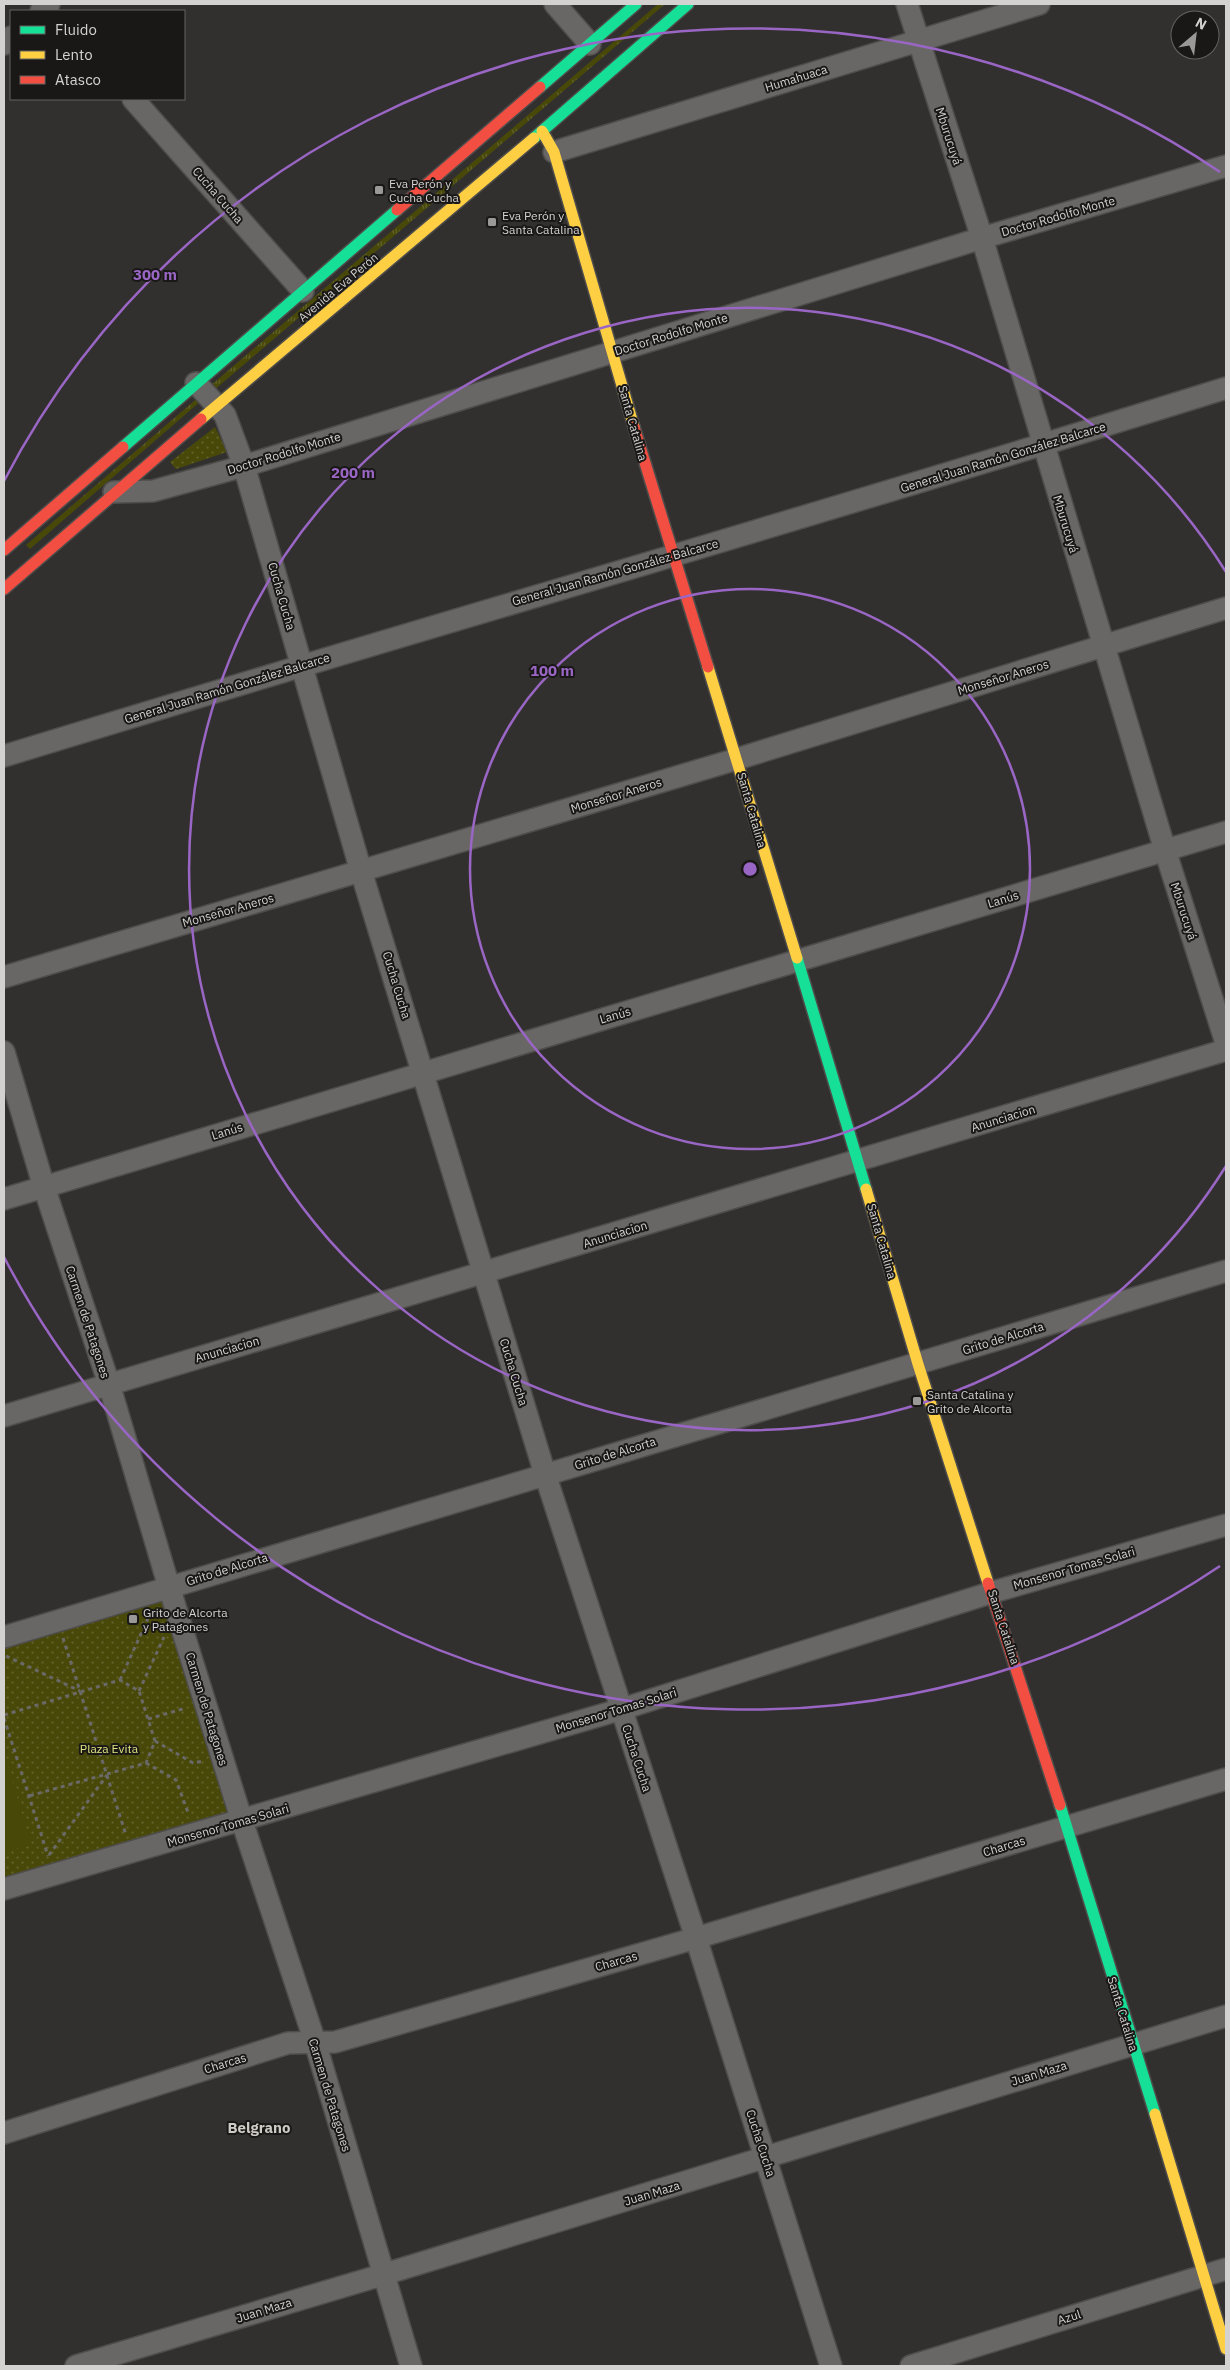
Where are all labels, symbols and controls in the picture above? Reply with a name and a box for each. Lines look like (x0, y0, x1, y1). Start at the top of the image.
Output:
legend (10, 10, 185, 100)
north arrow (1170, 10, 1220, 60)
text: N (1192, 13, 1210, 34)
text: Fluido (55, 20, 97, 39)
text: Lento (55, 45, 93, 64)
street label: Humahuaca (763, 61, 830, 95)
text: Atasco (55, 70, 101, 89)
street label: Mburucuyá (933, 105, 966, 167)
street label: Cucha Cucha (189, 164, 247, 227)
place label: Eva Perón y Cucha Cucha (389, 176, 459, 205)
marker: Eva Perón y Cucha Cucha (373, 184, 385, 196)
street label: Doctor Rodolfo Monte (999, 192, 1117, 239)
place label: Eva Perón y Santa Catalina (502, 208, 580, 237)
marker: Eva Perón y Santa Catalina (486, 216, 498, 228)
street label: Avenida Eva Perón (295, 249, 381, 325)
text: 300 m (133, 265, 177, 284)
street label: Doctor Rodolfo Monte (613, 310, 730, 358)
street label: Santa Catalina (615, 384, 651, 463)
street label: General Juan Ramón González Balcarce (899, 418, 1108, 495)
street label: Doctor Rodolfo Monte (226, 429, 343, 477)
text: 200 m (331, 463, 375, 482)
street label: Mburucuyá (1050, 493, 1082, 555)
street label: General Juan Ramón González Balcarce (510, 535, 720, 609)
street label: Cucha Cucha (265, 560, 299, 632)
street label: General Juan Ramón González Balcarce (123, 649, 332, 726)
street label: Monseñor Aneros (956, 656, 1051, 698)
text: 100 m (530, 661, 574, 680)
street label: Santa Catalina (734, 771, 770, 850)
street label: Monseñor Aneros (569, 774, 664, 816)
centre of rings (741, 860, 759, 878)
street label: Mburucuyá (1168, 880, 1201, 942)
street label: Lanús (986, 887, 1021, 911)
street label: Monseñor Aneros (181, 890, 276, 930)
street label: Cucha Cucha (380, 949, 415, 1021)
street label: Lanús (598, 1003, 633, 1027)
street label: Anunciacion (969, 1101, 1037, 1135)
street label: Lanús (210, 1119, 245, 1143)
street label: Santa Catalina (864, 1202, 900, 1281)
street label: Anunciacion (581, 1217, 649, 1251)
street label: Carmen de Patagones (63, 1264, 113, 1380)
street label: Grito de Alcorta (960, 1318, 1046, 1358)
street label: Anunciacion (193, 1333, 261, 1365)
street label: Cucha Cucha (497, 1336, 532, 1408)
place label: Santa Catalina y Grito de Alcorta (927, 1387, 1013, 1416)
marker: Santa Catalina y Grito de Alcorta (911, 1395, 923, 1407)
street label: Grito de Alcorta (572, 1433, 658, 1473)
street label: Monsenor Tomas Solari (1012, 1543, 1136, 1593)
street label: Grito de Alcorta (184, 1549, 270, 1589)
street label: Santa Catalina (985, 1588, 1023, 1667)
place label: Grito de Alcorta y Patagones (143, 1605, 228, 1634)
marker: Grito de Alcorta y Patagones (127, 1613, 139, 1625)
street label: Carmen de Patagones (183, 1650, 231, 1768)
street label: Monsenor Tomas Solari (554, 1684, 678, 1736)
street label: Cucha Cucha (619, 1722, 655, 1794)
park label: Plaza Evita (80, 1741, 139, 1756)
street label: Monsenor Tomas Solari (166, 1800, 290, 1850)
street label: Charcas (981, 1832, 1027, 1860)
street label: Charcas (593, 1948, 639, 1974)
street label: Santa Catalina (1104, 1975, 1142, 2054)
street label: Carmen de Patagones (306, 2036, 354, 2154)
street label: Charcas (202, 2049, 248, 2077)
street label: Juan Maza (1009, 2057, 1069, 2089)
street label: Cucha Cucha (743, 2107, 779, 2179)
district label: Belgrano (227, 2118, 291, 2137)
street label: Juan Maza (622, 2177, 682, 2209)
street label: Juan Maza (234, 2294, 294, 2326)
street label: Azul (1056, 2306, 1082, 2328)

